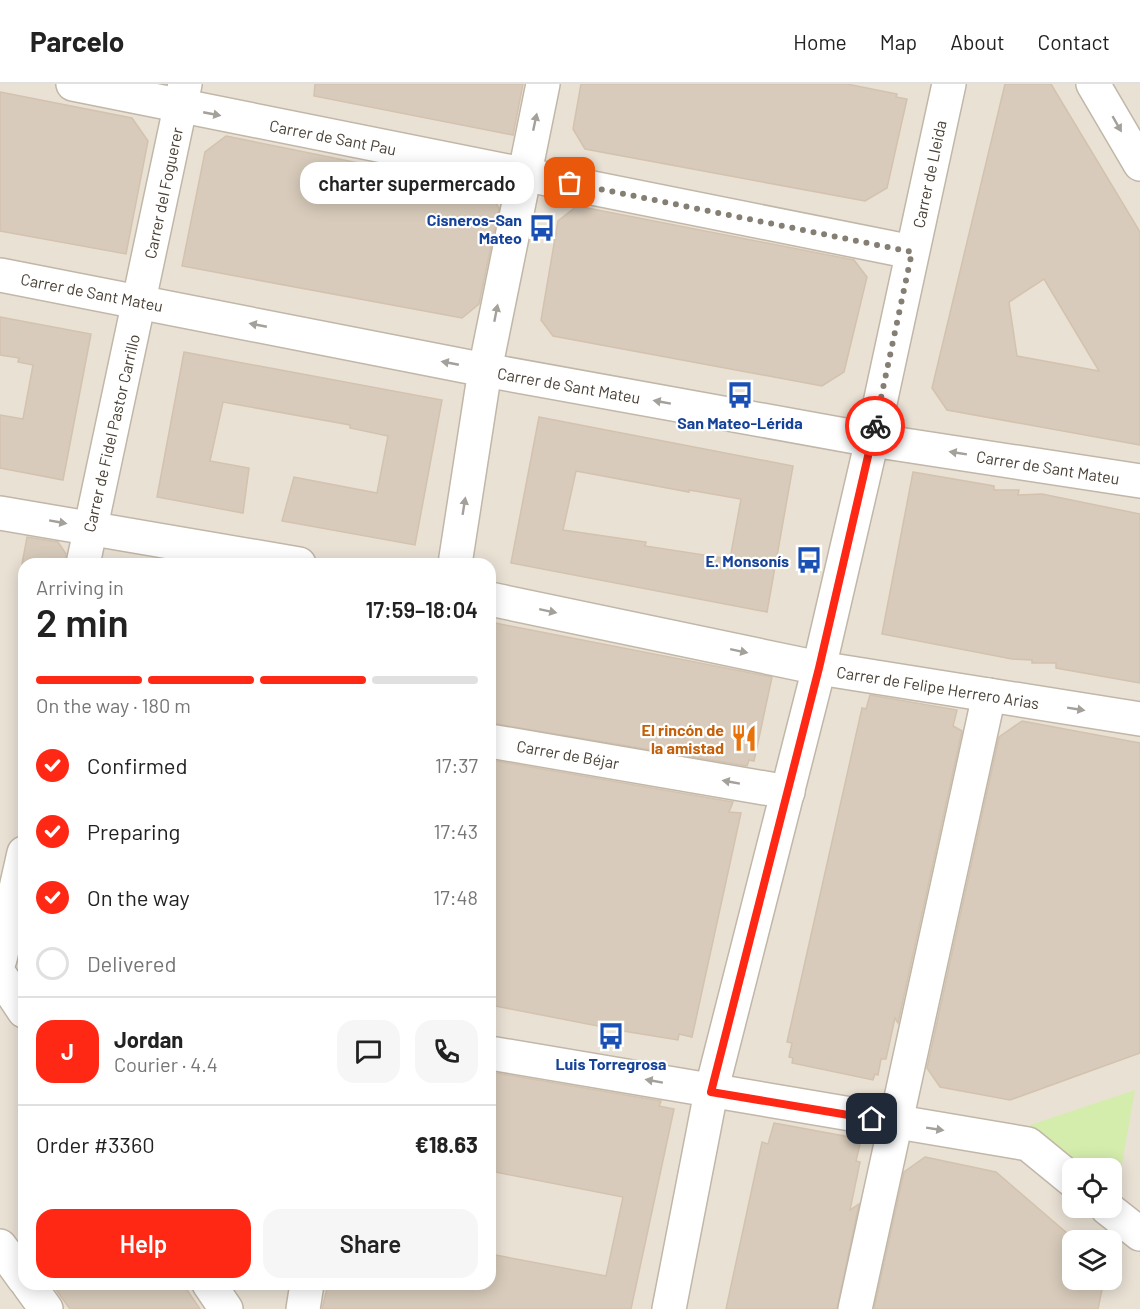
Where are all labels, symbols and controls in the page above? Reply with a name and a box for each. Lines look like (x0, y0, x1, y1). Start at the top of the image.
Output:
text: Parcelo (30, 24, 124, 58)
text: Home (793, 29, 847, 54)
text: Map (880, 29, 917, 54)
text: About (950, 29, 1005, 54)
text: Contact (1038, 29, 1110, 54)
one-way arrow (203, 110, 222, 119)
one-way arrow (531, 112, 540, 131)
street label: Carrer de Sant Pau (268, 115, 398, 159)
one-way arrow (1111, 116, 1122, 132)
street label: Carrer de Lleida (908, 118, 950, 230)
street label: Carrer del Foguerer (140, 125, 186, 260)
pin (544, 157, 595, 208)
callout: charter supermercado (300, 162, 534, 204)
icon: bag (553, 166, 586, 199)
text: charter supermercado (318, 171, 516, 195)
place label: Cisneros-San Mateo (427, 210, 522, 247)
bus stop icon: Cisneros-San Mateo (527, 213, 557, 243)
street label: Carrer de Sant Mateu (19, 269, 165, 315)
one-way arrow (492, 303, 501, 322)
one-way arrow (249, 320, 268, 329)
street label: Carrer de Fidel Pastor Carrillo (79, 332, 143, 534)
one-way arrow (440, 358, 459, 367)
street label: Carrer de Sant Mateu (496, 363, 642, 407)
bus stop icon: San Mateo-Lérida (725, 380, 755, 410)
courier (845, 396, 905, 456)
one-way arrow (652, 397, 671, 406)
icon: bike (859, 410, 892, 443)
place label: San Mateo-Lérida (677, 413, 803, 432)
street label: Carrer de Sant Mateu (975, 446, 1121, 488)
one-way arrow (948, 448, 967, 457)
one-way arrow (459, 497, 468, 516)
one-way arrow (48, 518, 67, 527)
bus stop icon: E. Monsonís (794, 545, 824, 575)
place label: E. Monsonís (706, 551, 789, 570)
text: Arriving in (36, 575, 124, 599)
text: 17:59–18:04 (365, 596, 478, 622)
text: 2 min (36, 598, 129, 645)
one-way arrow (538, 607, 557, 616)
one-way arrow (729, 647, 748, 656)
street label: Carrer de Felipe Herrero Arias (835, 662, 1041, 712)
text: On the way · 180 m (36, 693, 191, 717)
one-way arrow (1066, 704, 1085, 713)
place label: El rincón de la amistad (642, 720, 724, 757)
restaurant icon: El rincón de la amistad (729, 723, 759, 753)
street label: Carrer de Béjar (515, 736, 621, 772)
icon: check (36, 749, 69, 782)
text: Confirmed (87, 752, 187, 778)
text: 17:37 (435, 753, 478, 777)
one-way arrow (721, 777, 740, 786)
icon: check (36, 815, 69, 848)
text: Preparing (87, 818, 180, 844)
text: 17:43 (433, 819, 478, 843)
icon: check (36, 881, 69, 914)
text: On the way (87, 884, 190, 910)
text: 17:48 (433, 885, 478, 909)
text: Delivered (87, 950, 176, 976)
button: chat (337, 1020, 400, 1083)
button: phone (415, 1020, 478, 1083)
bus stop icon: Luis Torregrosa (596, 1021, 626, 1051)
text: Jordan (114, 1026, 183, 1052)
text: J (61, 1038, 74, 1064)
text: Courier · 4.4 (114, 1052, 218, 1076)
place label: Luis Torregrosa (555, 1054, 667, 1073)
one-way arrow (644, 1077, 663, 1086)
pin (846, 1093, 897, 1144)
icon: home (855, 1102, 888, 1135)
one-way arrow (925, 1125, 944, 1134)
text: Order #3360 (36, 1131, 155, 1157)
text: €18.63 (415, 1131, 478, 1157)
map controls (1062, 1158, 1122, 1290)
button: locate (1062, 1158, 1122, 1218)
button: Help (36, 1209, 251, 1278)
button: Share (263, 1209, 478, 1278)
button: layers (1062, 1230, 1122, 1290)

